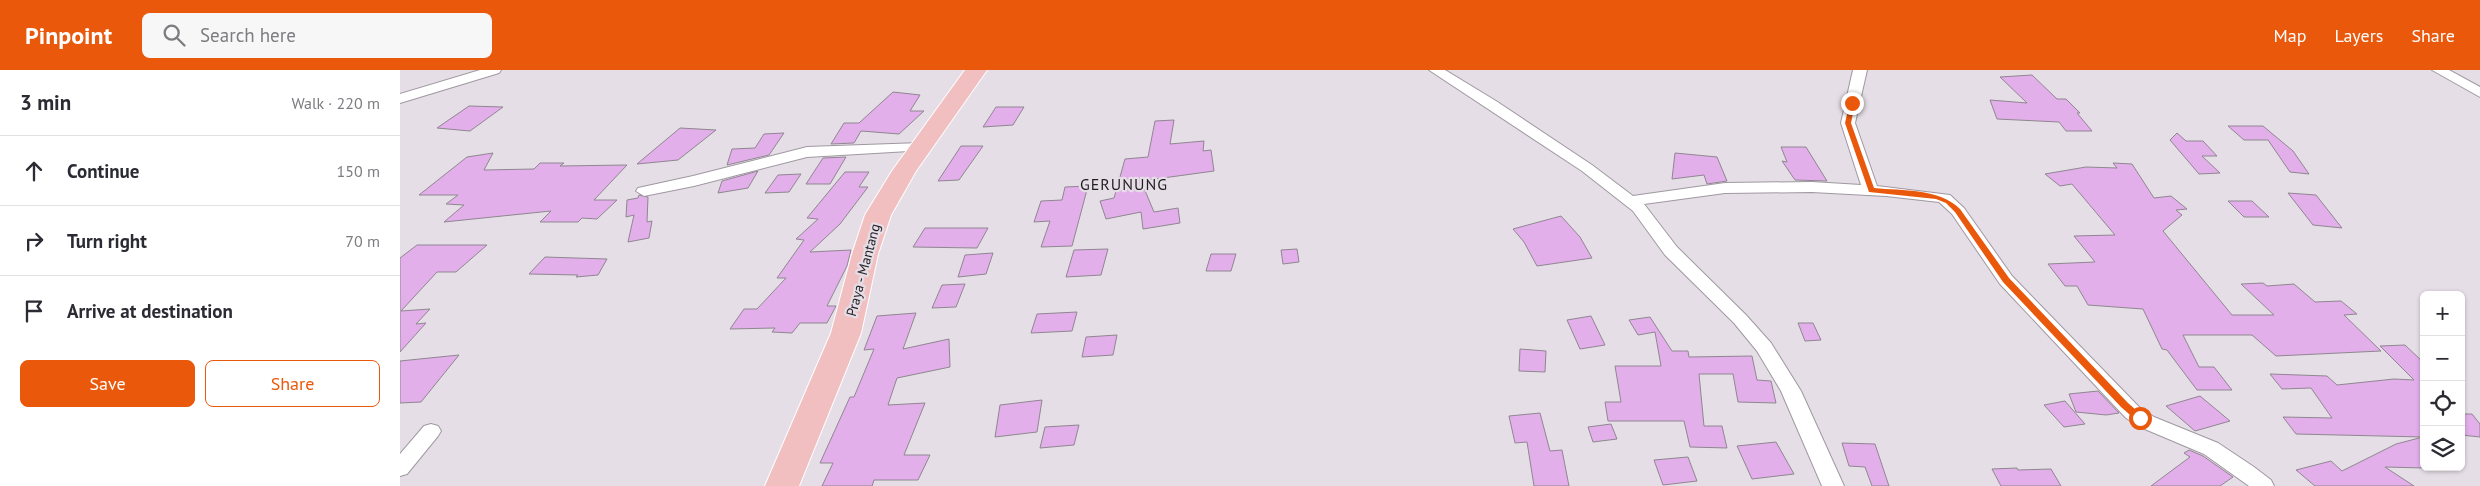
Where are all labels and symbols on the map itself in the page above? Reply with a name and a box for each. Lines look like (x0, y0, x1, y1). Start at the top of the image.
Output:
route end (1841, 92, 1864, 115)
district label: GERUNUNG (1080, 174, 1168, 194)
street label: Praya - Mantang (842, 222, 884, 318)
route start (2129, 407, 2152, 430)

